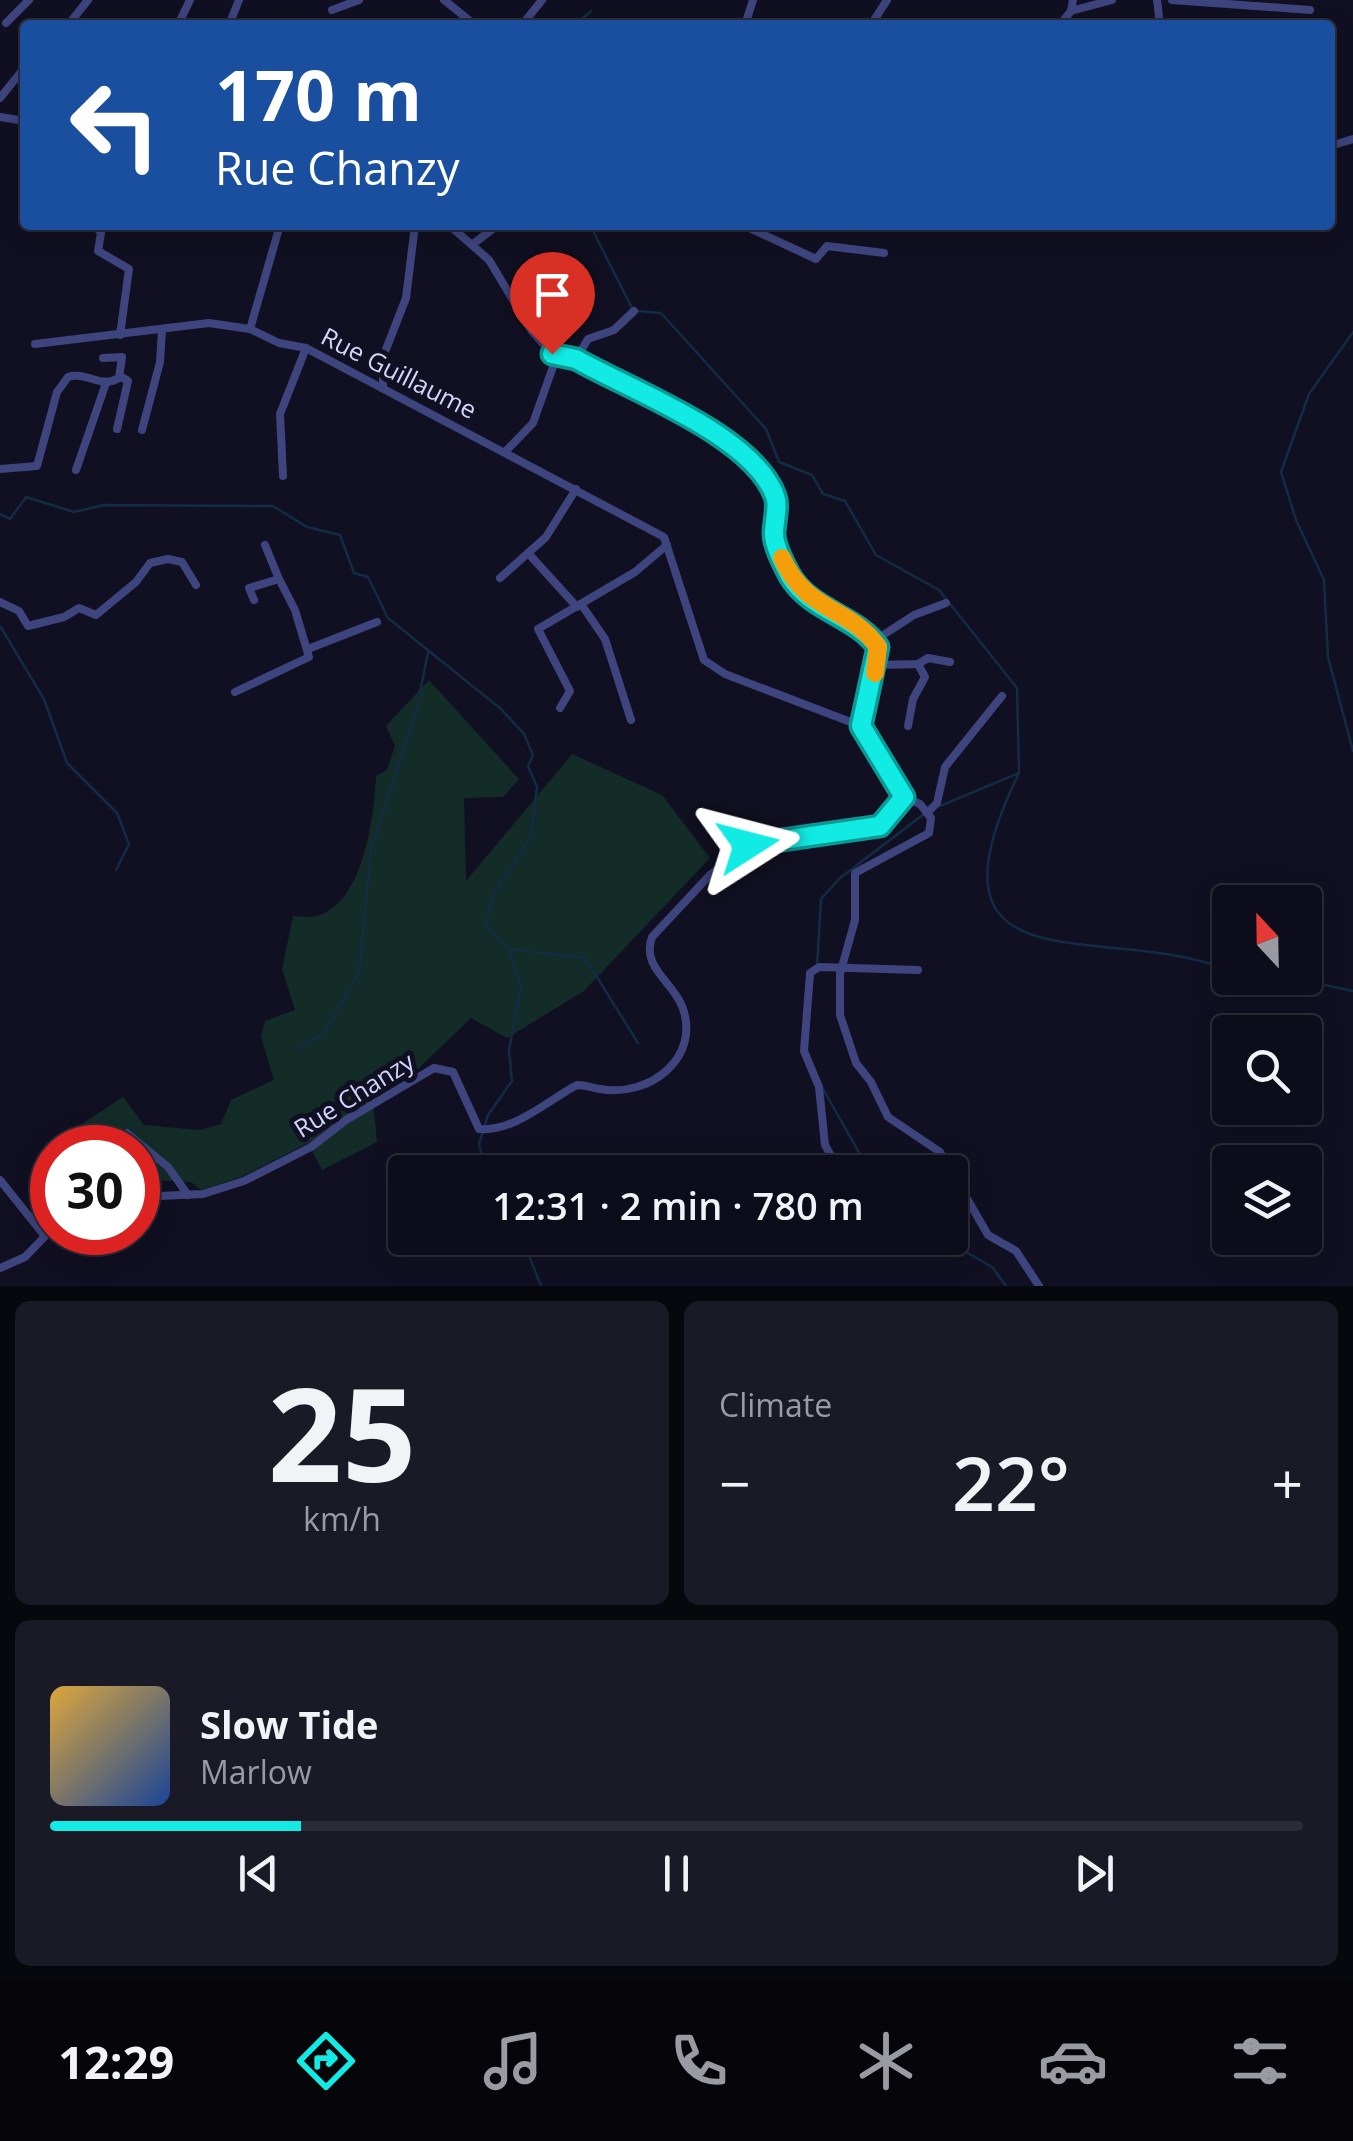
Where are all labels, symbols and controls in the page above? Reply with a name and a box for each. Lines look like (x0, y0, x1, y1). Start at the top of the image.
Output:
text: 170 m (215, 46, 422, 142)
icon: left (50, 60, 180, 190)
text: Rue Chanzy (215, 137, 460, 198)
pin (510, 252, 595, 355)
icon: arrive (525, 267, 580, 322)
street label: Rue Guillaume (316, 318, 483, 426)
position arrow (696, 793, 800, 897)
north arrow (1212, 885, 1322, 995)
map controls (1212, 885, 1322, 1255)
button: search (1212, 1015, 1322, 1125)
street label: Rue Chanzy (287, 1043, 420, 1145)
speed limit sign: 30 (30, 1125, 160, 1255)
button: layers (1212, 1145, 1322, 1255)
text: 12:31 · 2 min · 780 m (492, 1179, 864, 1231)
text: 25 (268, 1343, 416, 1520)
text: Climate (719, 1383, 832, 1426)
text: 22° (952, 1431, 1070, 1533)
text: − (719, 1445, 750, 1520)
text: + (1272, 1445, 1303, 1520)
text: km/h (303, 1497, 381, 1540)
text: Slow Tide (200, 1698, 379, 1750)
text: Marlow (200, 1750, 312, 1793)
icon: previous (231, 1846, 286, 1901)
icon: pause (649, 1846, 704, 1901)
icon: next (1067, 1846, 1122, 1901)
icon: directions (291, 2026, 361, 2096)
icon: music (478, 2026, 548, 2096)
icon: phone (664, 2026, 734, 2096)
icon: climate (851, 2026, 921, 2096)
icon: car (1038, 2026, 1108, 2096)
icon: filters (1225, 2026, 1295, 2096)
text: 12:29 (58, 2031, 174, 2092)

